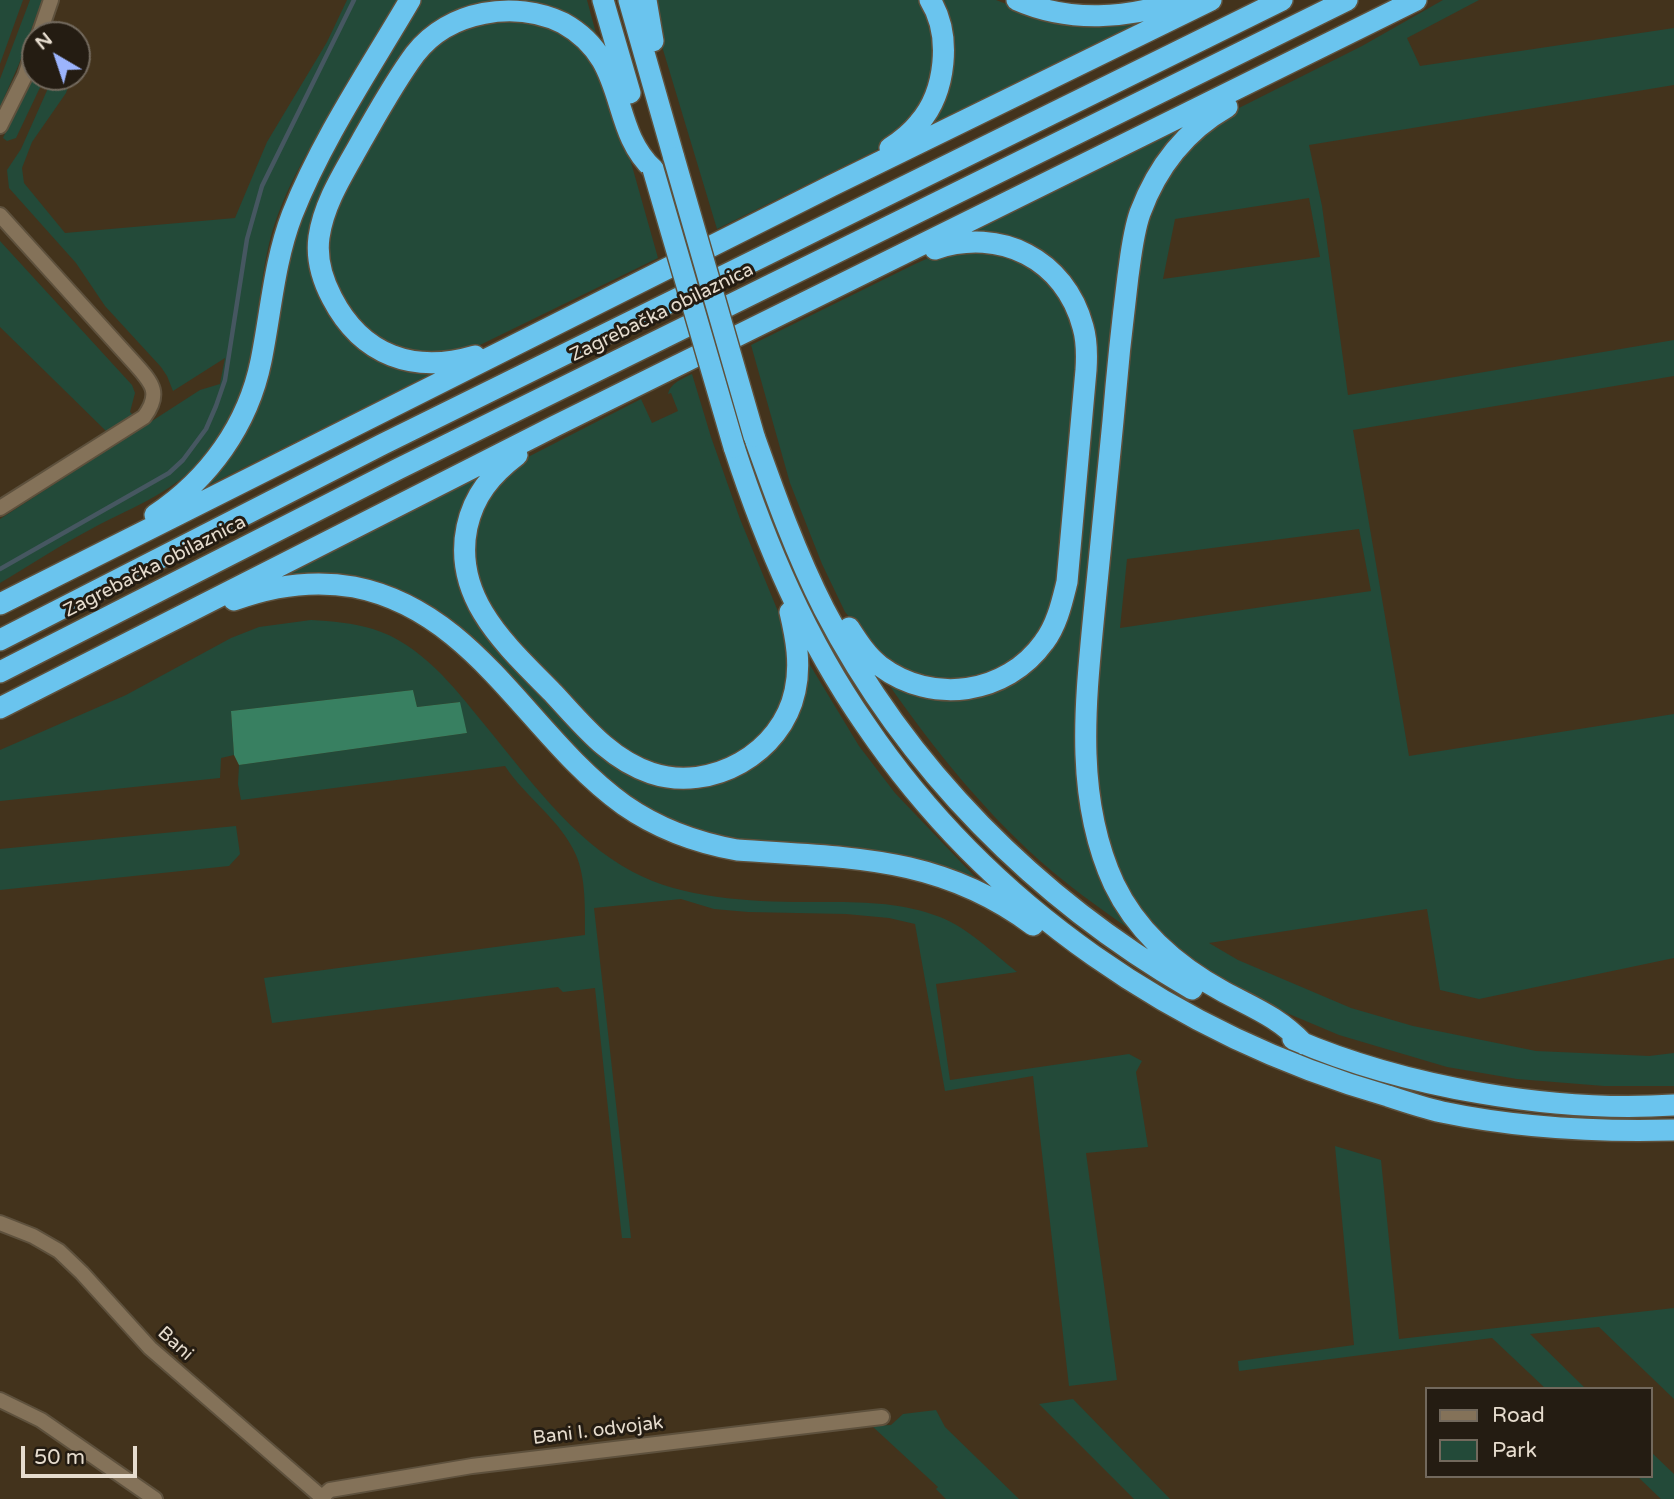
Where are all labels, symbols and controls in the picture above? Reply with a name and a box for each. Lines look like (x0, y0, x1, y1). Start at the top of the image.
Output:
north arrow (21, 21, 91, 91)
text: N (31, 28, 57, 55)
street label: Zagrebačka obilaznica (567, 259, 757, 367)
street label: Zagrebačka obilaznica (60, 511, 250, 623)
street label: Bani (152, 1322, 198, 1366)
legend (1426, 1387, 1653, 1478)
text: Road (1492, 1403, 1545, 1428)
street label: Bani I. odvojak (531, 1412, 665, 1450)
scale bar (24, 1432, 140, 1476)
text: Park (1492, 1438, 1537, 1463)
text: 50 m (34, 1445, 85, 1470)

